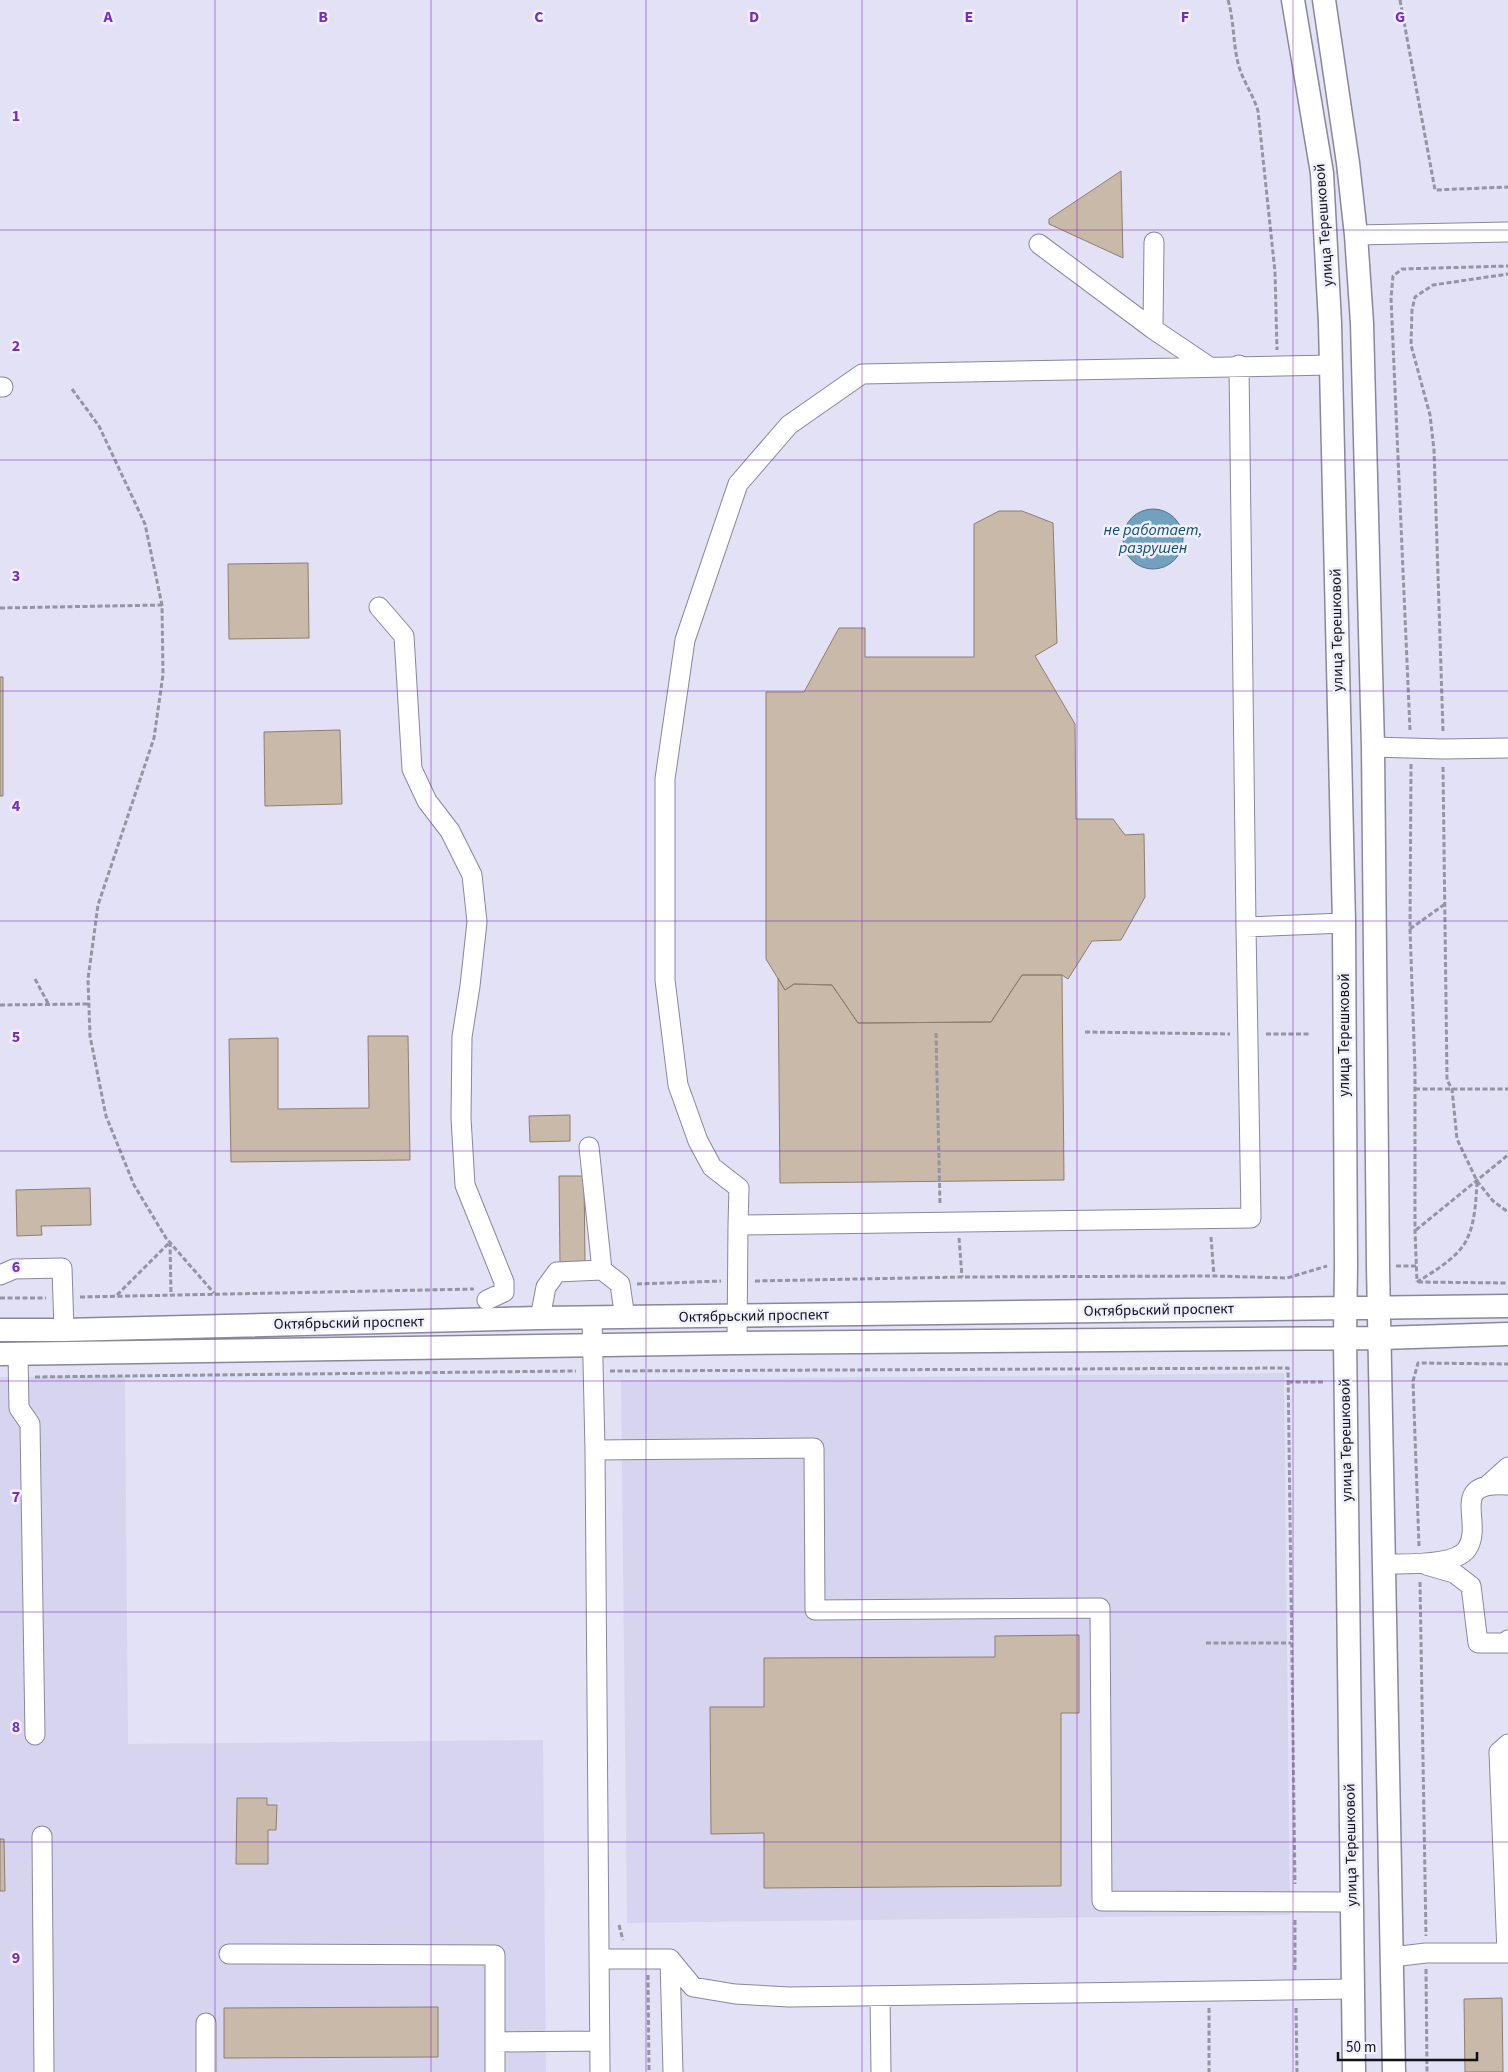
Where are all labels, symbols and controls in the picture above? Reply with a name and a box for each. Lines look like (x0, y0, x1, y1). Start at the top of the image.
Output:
text: A (102, 6, 113, 28)
text: B (318, 6, 328, 28)
text: C (534, 6, 544, 28)
text: D (749, 6, 759, 28)
text: E (965, 6, 973, 28)
text: F (1181, 6, 1189, 28)
text: G (1395, 6, 1405, 28)
text: 1 (12, 105, 20, 127)
street label: улица Терешковой (1309, 163, 1339, 287)
text: 2 (12, 335, 20, 357)
water label: не работает, разрушен (1104, 519, 1202, 559)
text: 3 (12, 565, 20, 587)
street label: улица Терешковой (1325, 568, 1349, 692)
text: 4 (12, 795, 21, 817)
street label: улица Терешковой (1334, 973, 1355, 1097)
text: 5 (12, 1026, 20, 1048)
text: 6 (12, 1256, 20, 1278)
street label: Октябрьский проспект (1083, 1298, 1235, 1322)
street label: Октябрьский проспект (678, 1304, 830, 1328)
street label: Октябрьский проспект (273, 1311, 425, 1335)
street label: улица Терешковой (1334, 1378, 1358, 1502)
text: 7 (12, 1486, 20, 1508)
text: 8 (12, 1716, 20, 1738)
street label: улица Терешковой (1339, 1783, 1363, 1907)
text: 9 (12, 1947, 20, 1969)
scale bar (1338, 2030, 1477, 2062)
text: 50 m (1346, 2037, 1376, 2058)

